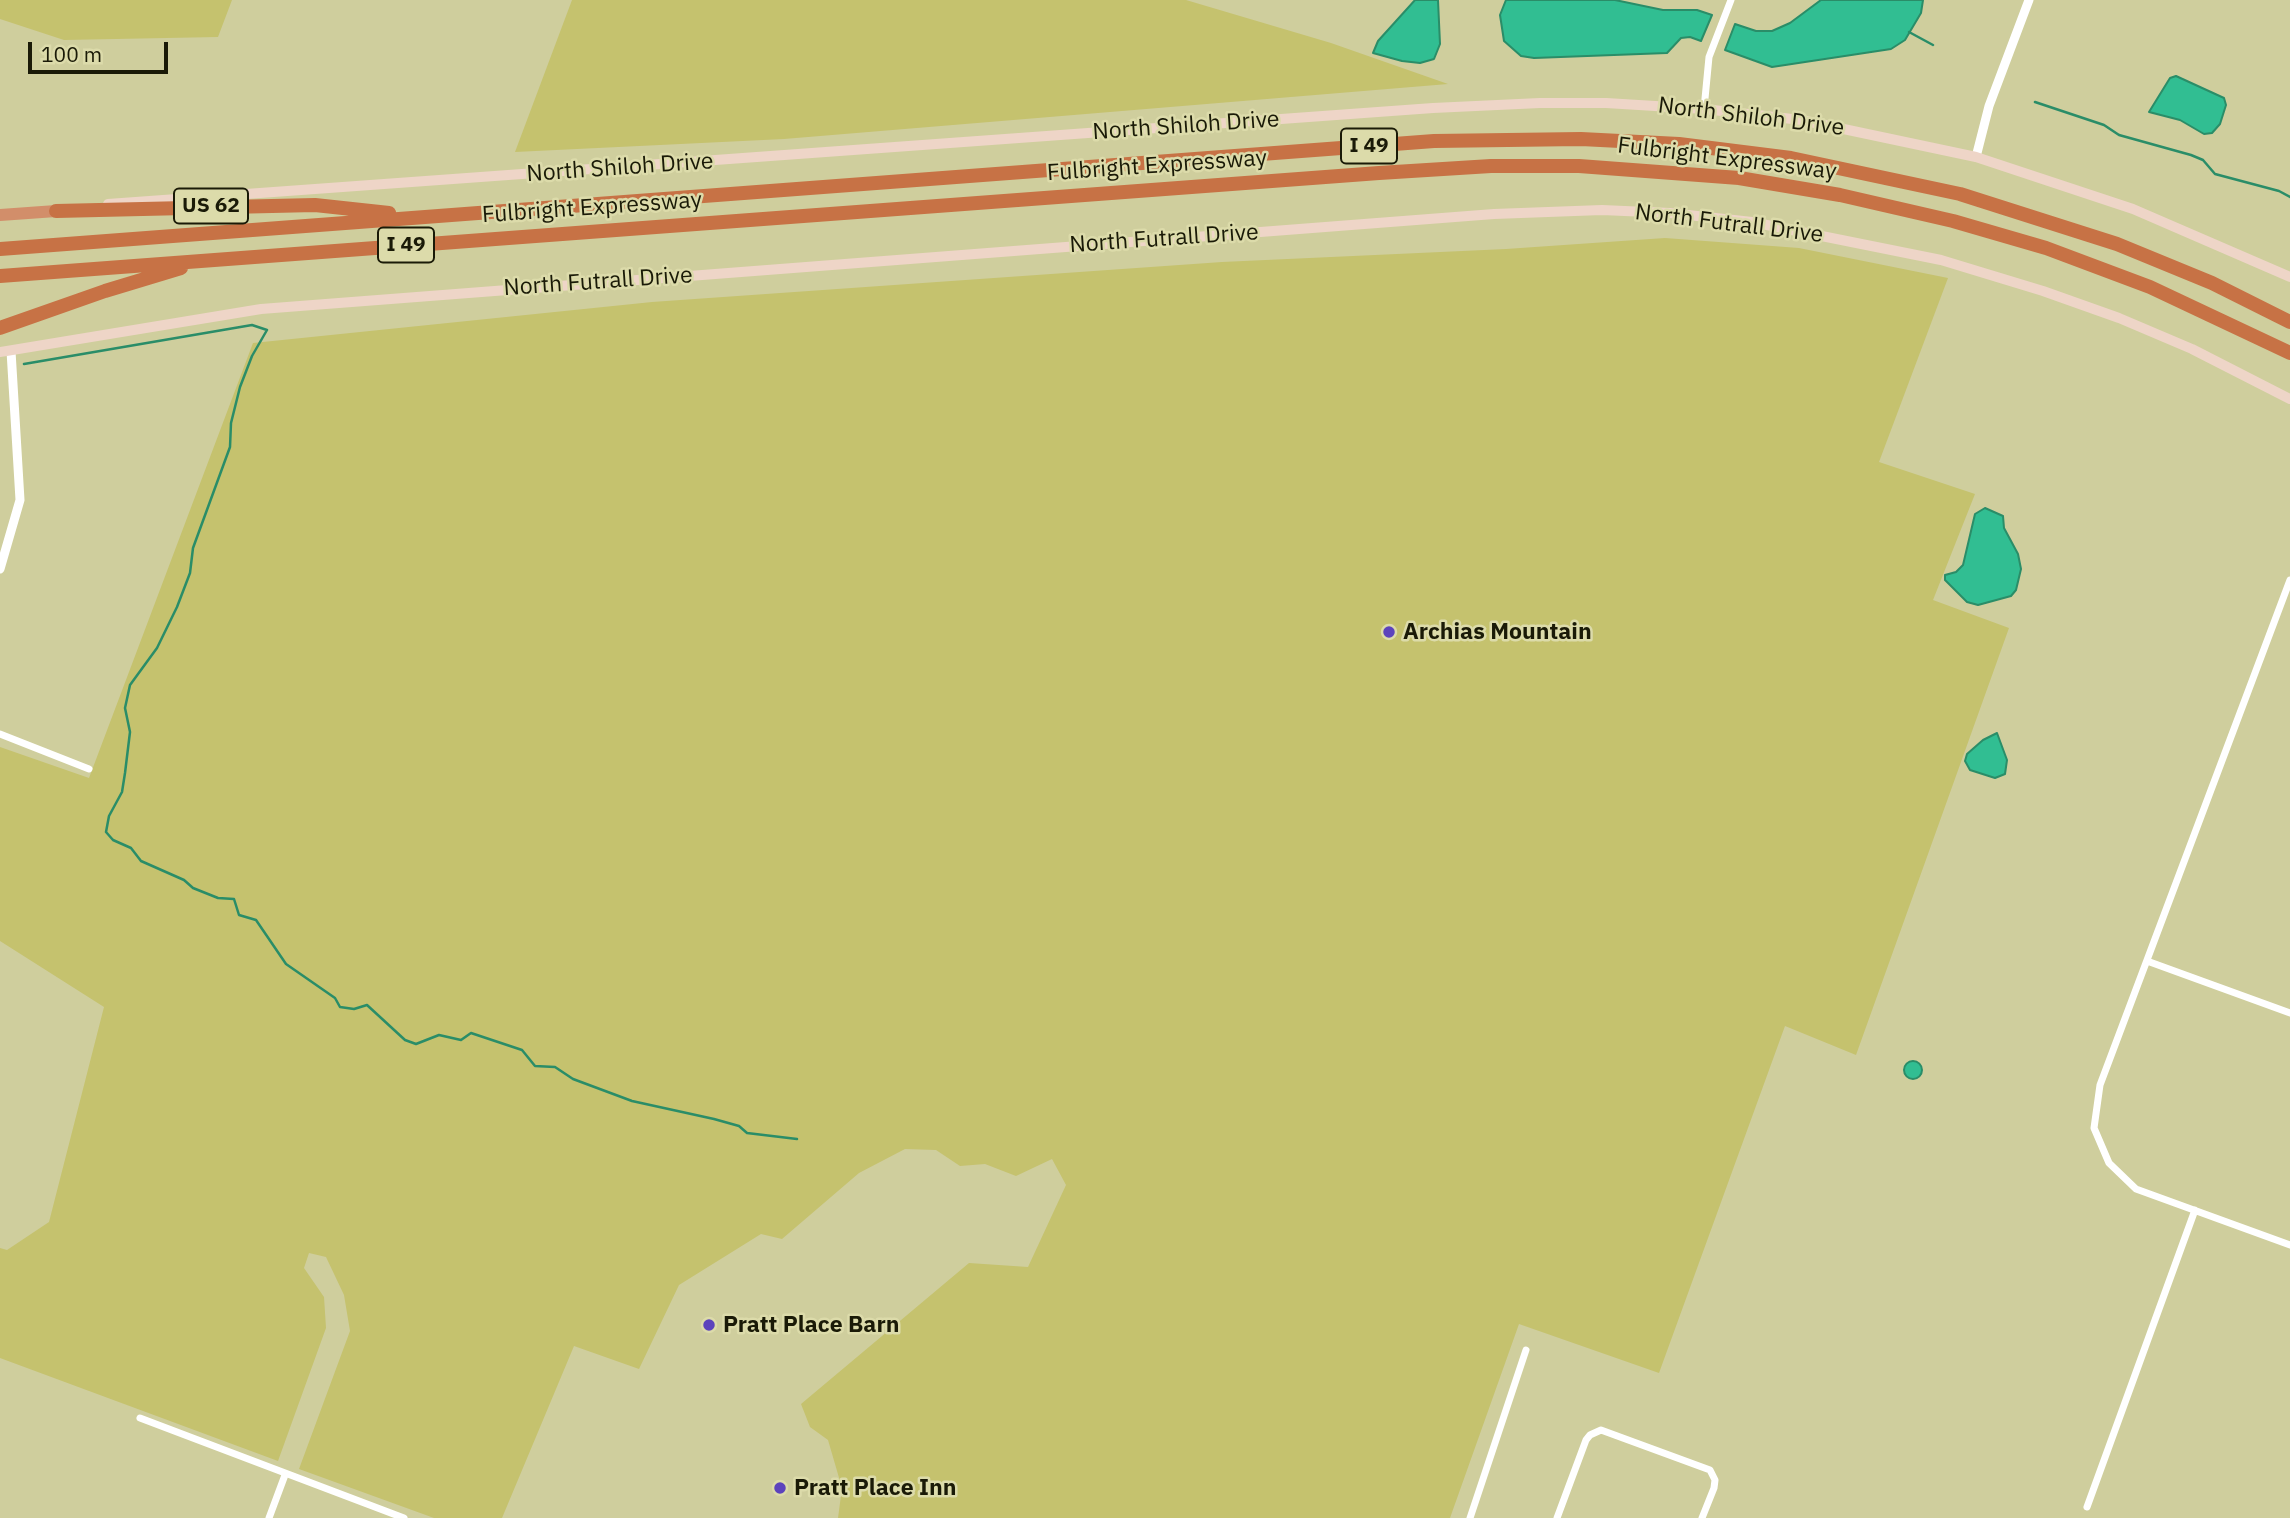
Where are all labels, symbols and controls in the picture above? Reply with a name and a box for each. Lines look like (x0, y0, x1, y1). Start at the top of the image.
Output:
scale bar (32, 28, 172, 72)
text: 100 m (41, 40, 102, 68)
street label: North Shiloh Drive (1656, 92, 1846, 142)
street label: North Shiloh Drive (1092, 106, 1280, 146)
road number: I 49 (1341, 128, 1397, 164)
street label: Fulbright Expressway (1616, 132, 1838, 186)
street label: Fulbright Expressway (1046, 145, 1268, 187)
street label: North Shiloh Drive (526, 148, 714, 188)
street label: Fulbright Expressway (481, 187, 703, 229)
road number: US 62 (174, 188, 248, 224)
street label: North Futrall Drive (1633, 199, 1825, 249)
street label: North Futrall Drive (1069, 219, 1259, 259)
road number: I 49 (378, 228, 434, 262)
street label: North Futrall Drive (503, 262, 693, 302)
place label: Archias Mountain (1403, 618, 1592, 646)
marker: Archias Mountain (1381, 624, 1397, 640)
place label: Pratt Place Barn (723, 1311, 899, 1339)
marker: Pratt Place Barn (701, 1317, 717, 1333)
place label: Pratt Place Inn (794, 1474, 956, 1502)
marker: Pratt Place Inn (772, 1480, 788, 1496)

